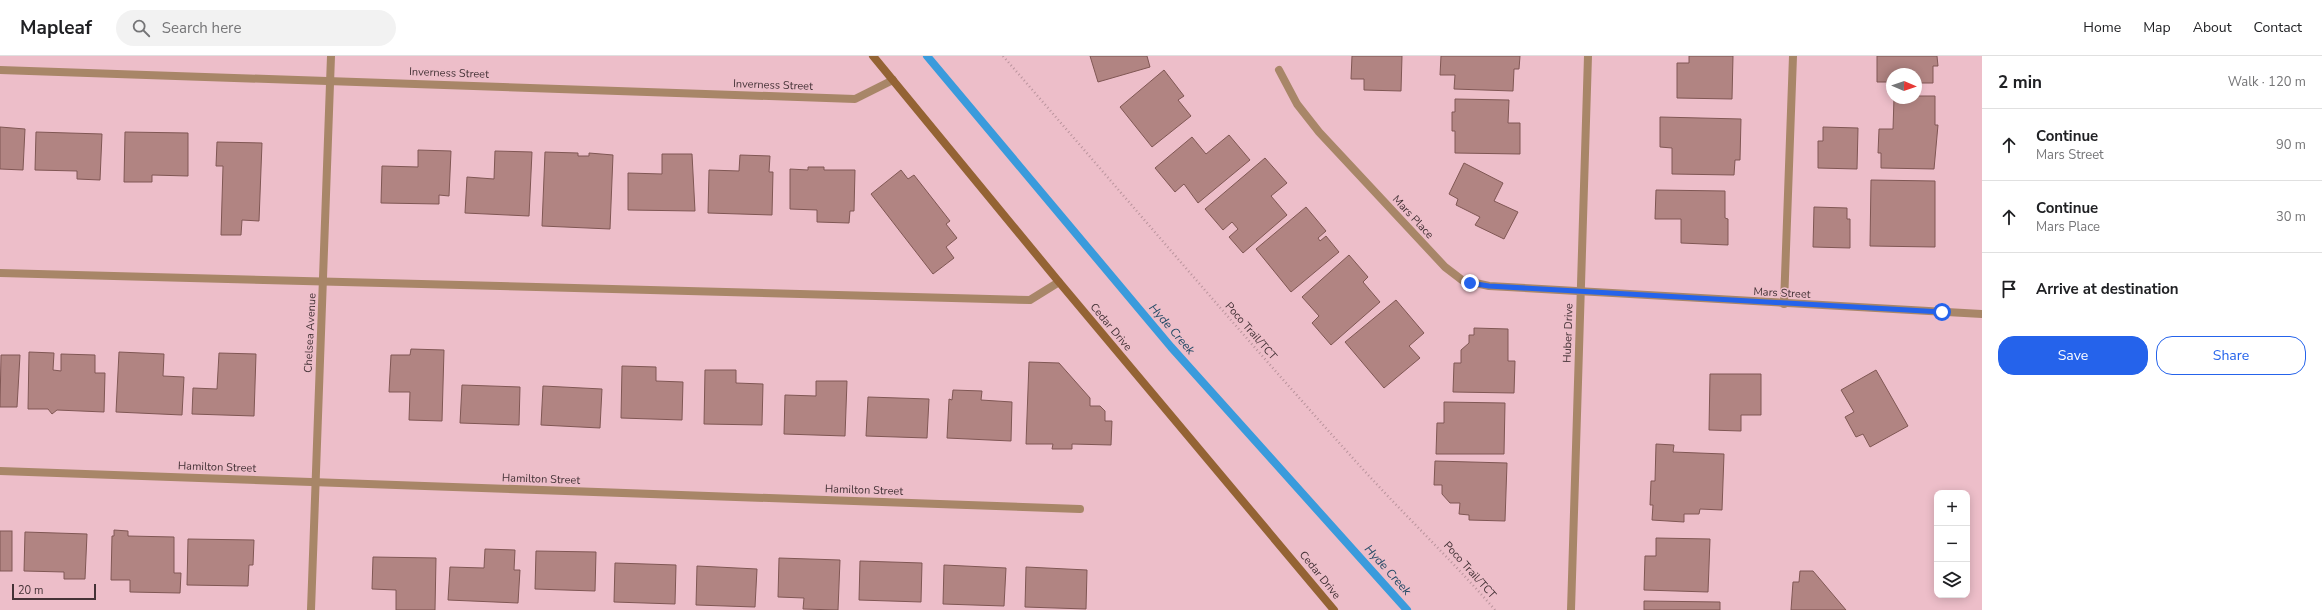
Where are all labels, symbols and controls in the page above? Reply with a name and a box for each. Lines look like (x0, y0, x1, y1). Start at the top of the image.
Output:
search box (116, 10, 396, 46)
text: Mapleaf (20, 15, 92, 41)
icon: search (130, 17, 152, 39)
text: Search here (162, 18, 241, 38)
text: Home (2083, 18, 2121, 37)
text: Map (2143, 18, 2171, 37)
text: About (2193, 18, 2232, 37)
text: Contact (2254, 18, 2302, 37)
street label: Inverness Street (409, 64, 489, 82)
north arrow (1886, 68, 1922, 104)
text: 2 min (1998, 71, 2042, 94)
text: Walk · 120 m (2228, 73, 2306, 91)
street label: Inverness Street (733, 76, 813, 94)
text: Continue (2036, 126, 2098, 146)
icon: ahead (1998, 134, 2020, 156)
text: 90 m (2276, 136, 2306, 154)
text: Mars Street (2036, 146, 2104, 164)
street label: Mars Place (1389, 192, 1437, 242)
text: Continue (2036, 198, 2098, 218)
icon: ahead (1998, 206, 2020, 228)
text: 30 m (2276, 208, 2306, 226)
text: Mars Place (2036, 218, 2100, 236)
route end (1461, 274, 1479, 292)
icon: arrive (1998, 278, 2020, 300)
text: Arrive at destination (2036, 279, 2179, 299)
street label: Mars Street (1753, 284, 1811, 302)
street label: Chelsea Avenue (300, 293, 320, 373)
street label: Poco Trail/TCT (1222, 299, 1281, 363)
street label: Cedar Drive (1087, 300, 1135, 354)
water label: Hyde Creek (1145, 300, 1199, 359)
street label: Huber Drive (1559, 303, 1577, 363)
route start (1933, 303, 1951, 321)
button: Save (1998, 336, 2148, 375)
button: Share (2156, 336, 2306, 375)
street label: Hamilton Street (178, 458, 257, 476)
street label: Hamilton Street (502, 470, 581, 488)
street label: Hamilton Street (825, 481, 904, 499)
map controls (1934, 490, 1970, 598)
button: + (1934, 490, 1970, 526)
button: − (1934, 526, 1970, 562)
street label: Poco Trail/TCT (1440, 538, 1500, 602)
water label: Hyde Creek (1361, 541, 1416, 599)
street label: Cedar Drive (1296, 548, 1344, 602)
button: layers (1934, 562, 1970, 598)
scale bar (12, 582, 96, 601)
text: 20 m (18, 583, 43, 598)

